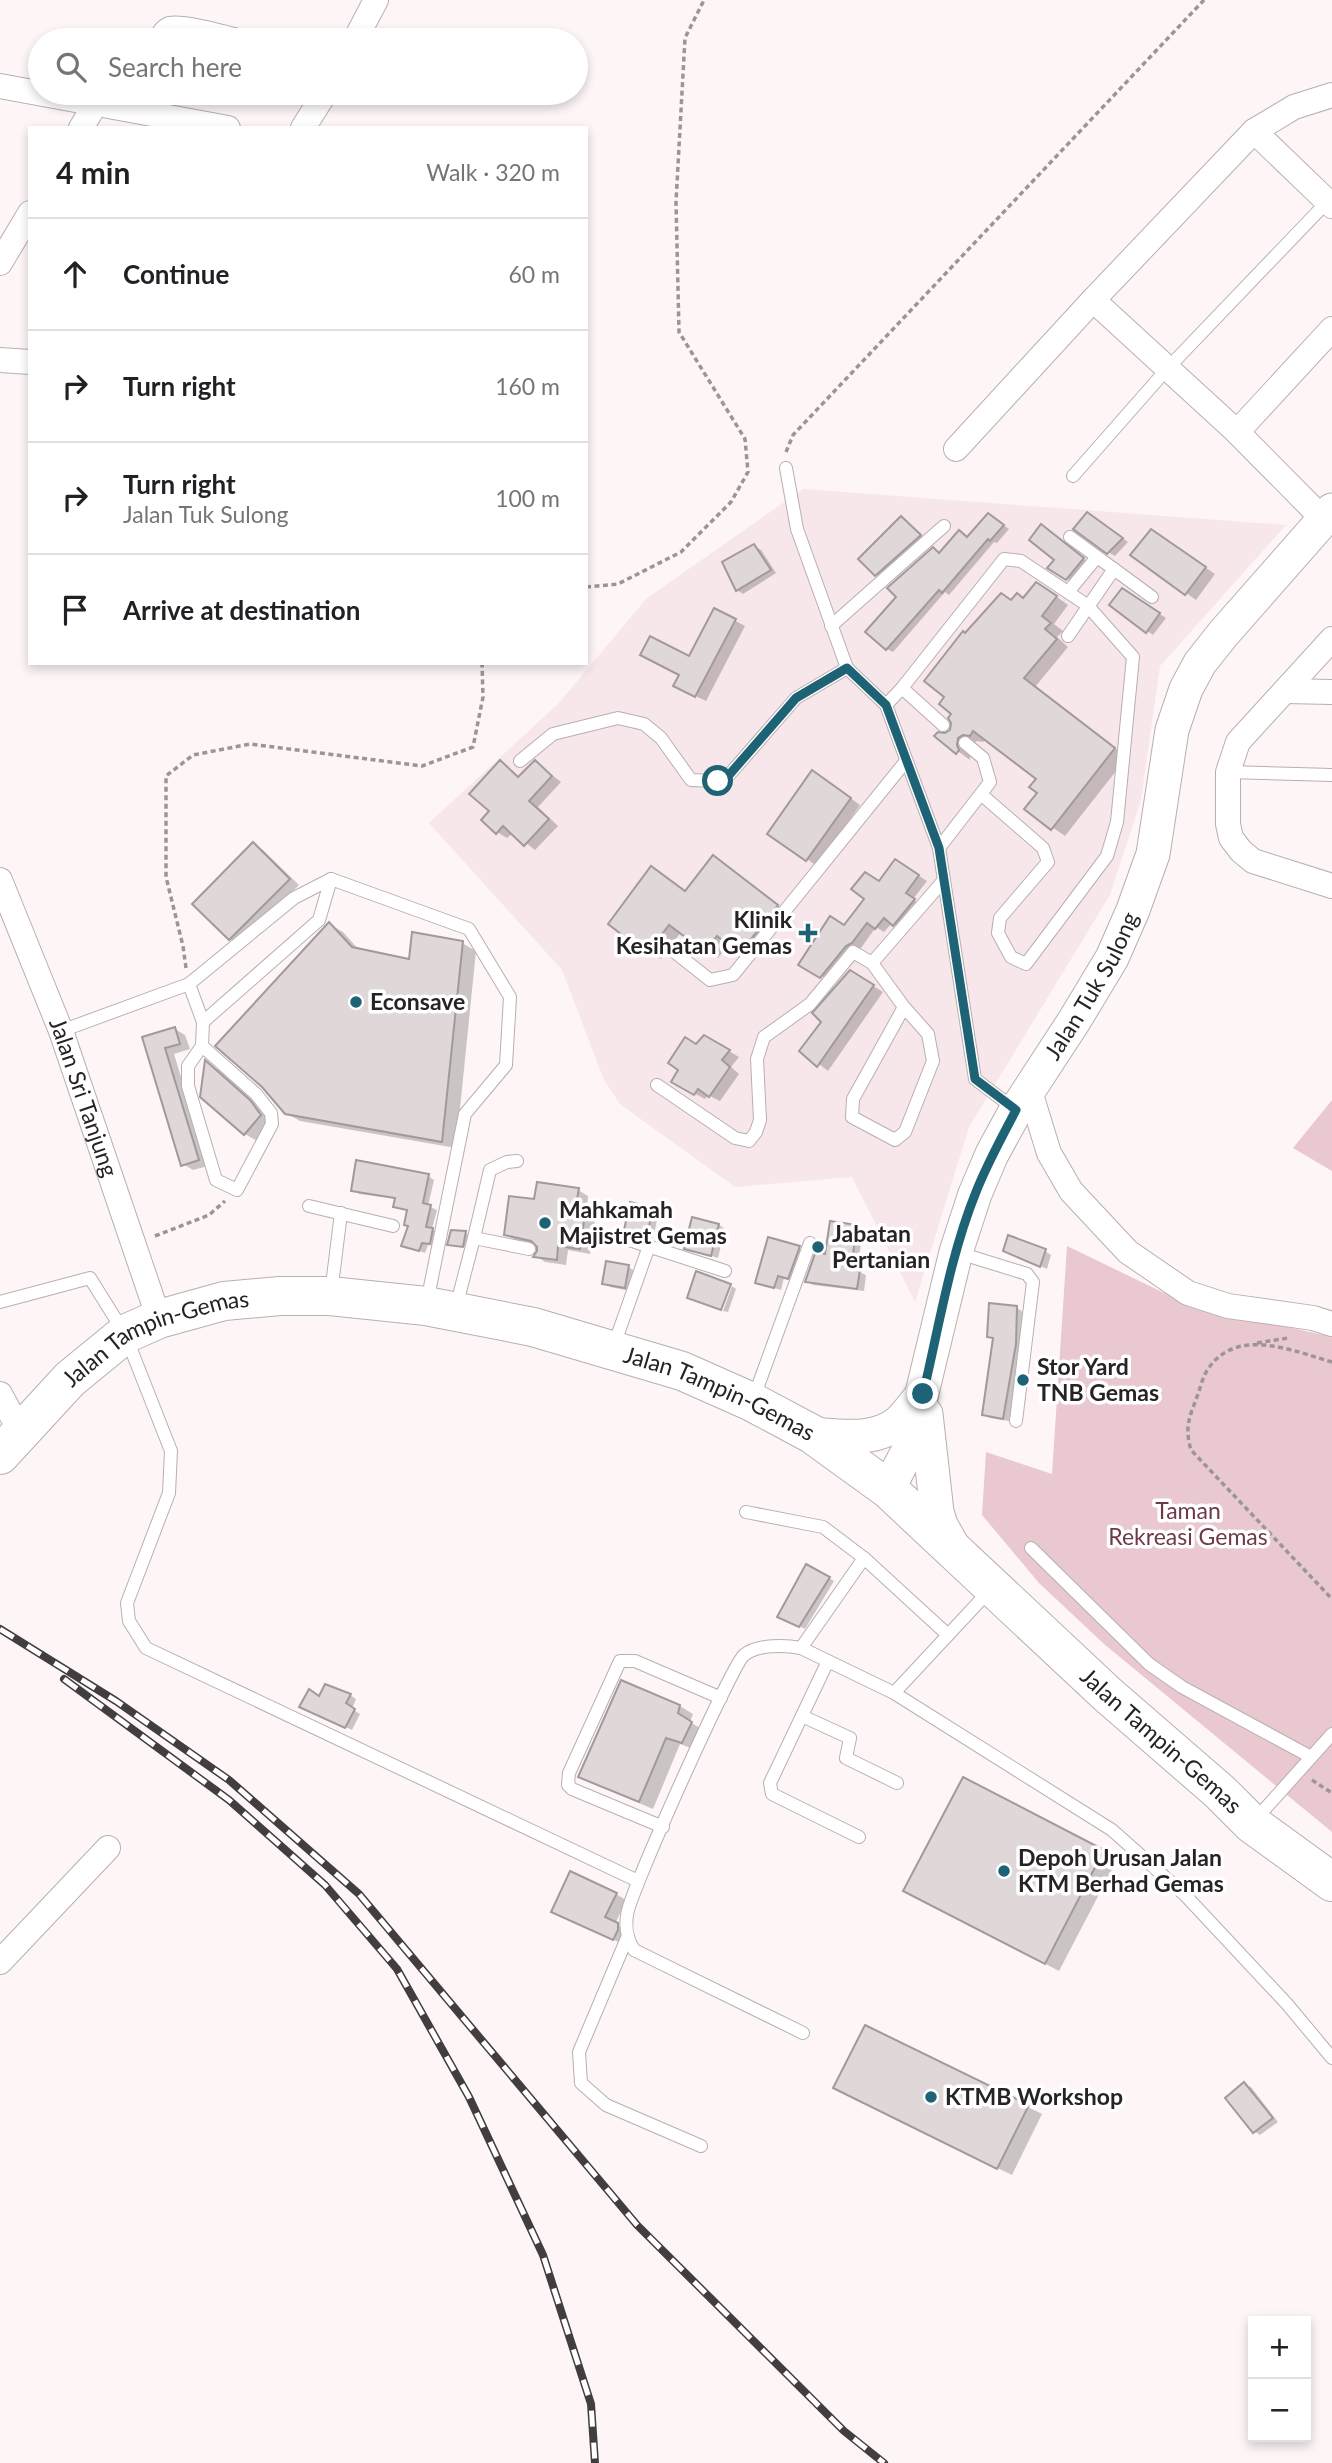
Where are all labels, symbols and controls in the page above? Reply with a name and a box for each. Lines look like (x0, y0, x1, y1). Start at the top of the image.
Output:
search box (28, 28, 588, 105)
icon: search (52, 48, 90, 86)
text: Search here (108, 51, 242, 83)
text: 4 min (56, 154, 130, 190)
text: Walk · 320 m (426, 158, 560, 186)
icon: ahead (56, 255, 94, 293)
text: Continue (123, 258, 229, 290)
text: 60 m (509, 260, 560, 288)
icon: right (56, 367, 94, 405)
text: Turn right (123, 370, 236, 402)
text: 160 m (495, 372, 560, 400)
text: Turn right (123, 468, 236, 500)
icon: right (56, 479, 94, 517)
text: 100 m (495, 484, 560, 512)
text: Jalan Tuk Sulong (123, 500, 288, 528)
icon: arrive (56, 591, 94, 629)
text: Arrive at destination (123, 594, 360, 626)
route start (702, 765, 733, 796)
place label: Klinik Kesihatan Gemas (616, 905, 793, 959)
street label: Jalan Tuk Sulong (1038, 907, 1143, 1064)
marker: Klinik Kesihatan Gemas (798, 923, 818, 943)
place label: Econsave (370, 987, 465, 1015)
marker: Econsave (348, 994, 364, 1010)
street label: Jalan Sri Tanjung (44, 1013, 125, 1180)
place label: Mahkamah Majistret Gemas (559, 1195, 727, 1249)
marker: Mahkamah Majistret Gemas (537, 1215, 553, 1231)
place label: Jabatan Pertanian (832, 1219, 930, 1273)
marker: Jabatan Pertanian (810, 1239, 826, 1255)
street label: Jalan Tampin-Gemas (55, 1284, 250, 1392)
street label: Jalan Tampin-Gemas (621, 1340, 820, 1446)
place label: Stor Yard TNB Gemas (1037, 1352, 1159, 1406)
marker: Stor Yard TNB Gemas (1015, 1372, 1031, 1388)
route end (907, 1378, 938, 1409)
park label: Taman Rekreasi Gemas (1108, 1496, 1268, 1550)
street label: Jalan Tampin-Gemas (1075, 1662, 1248, 1819)
place label: Depoh Urusan Jalan KTM Berhad Gemas (1018, 1843, 1224, 1897)
marker: Depoh Urusan Jalan KTM Berhad Gemas (996, 1863, 1012, 1879)
place label: KTMB Workshop (945, 2082, 1123, 2110)
marker: KTMB Workshop (923, 2089, 939, 2105)
map controls (1248, 2316, 1311, 2442)
button: + (1248, 2316, 1311, 2379)
button: − (1248, 2379, 1311, 2442)

